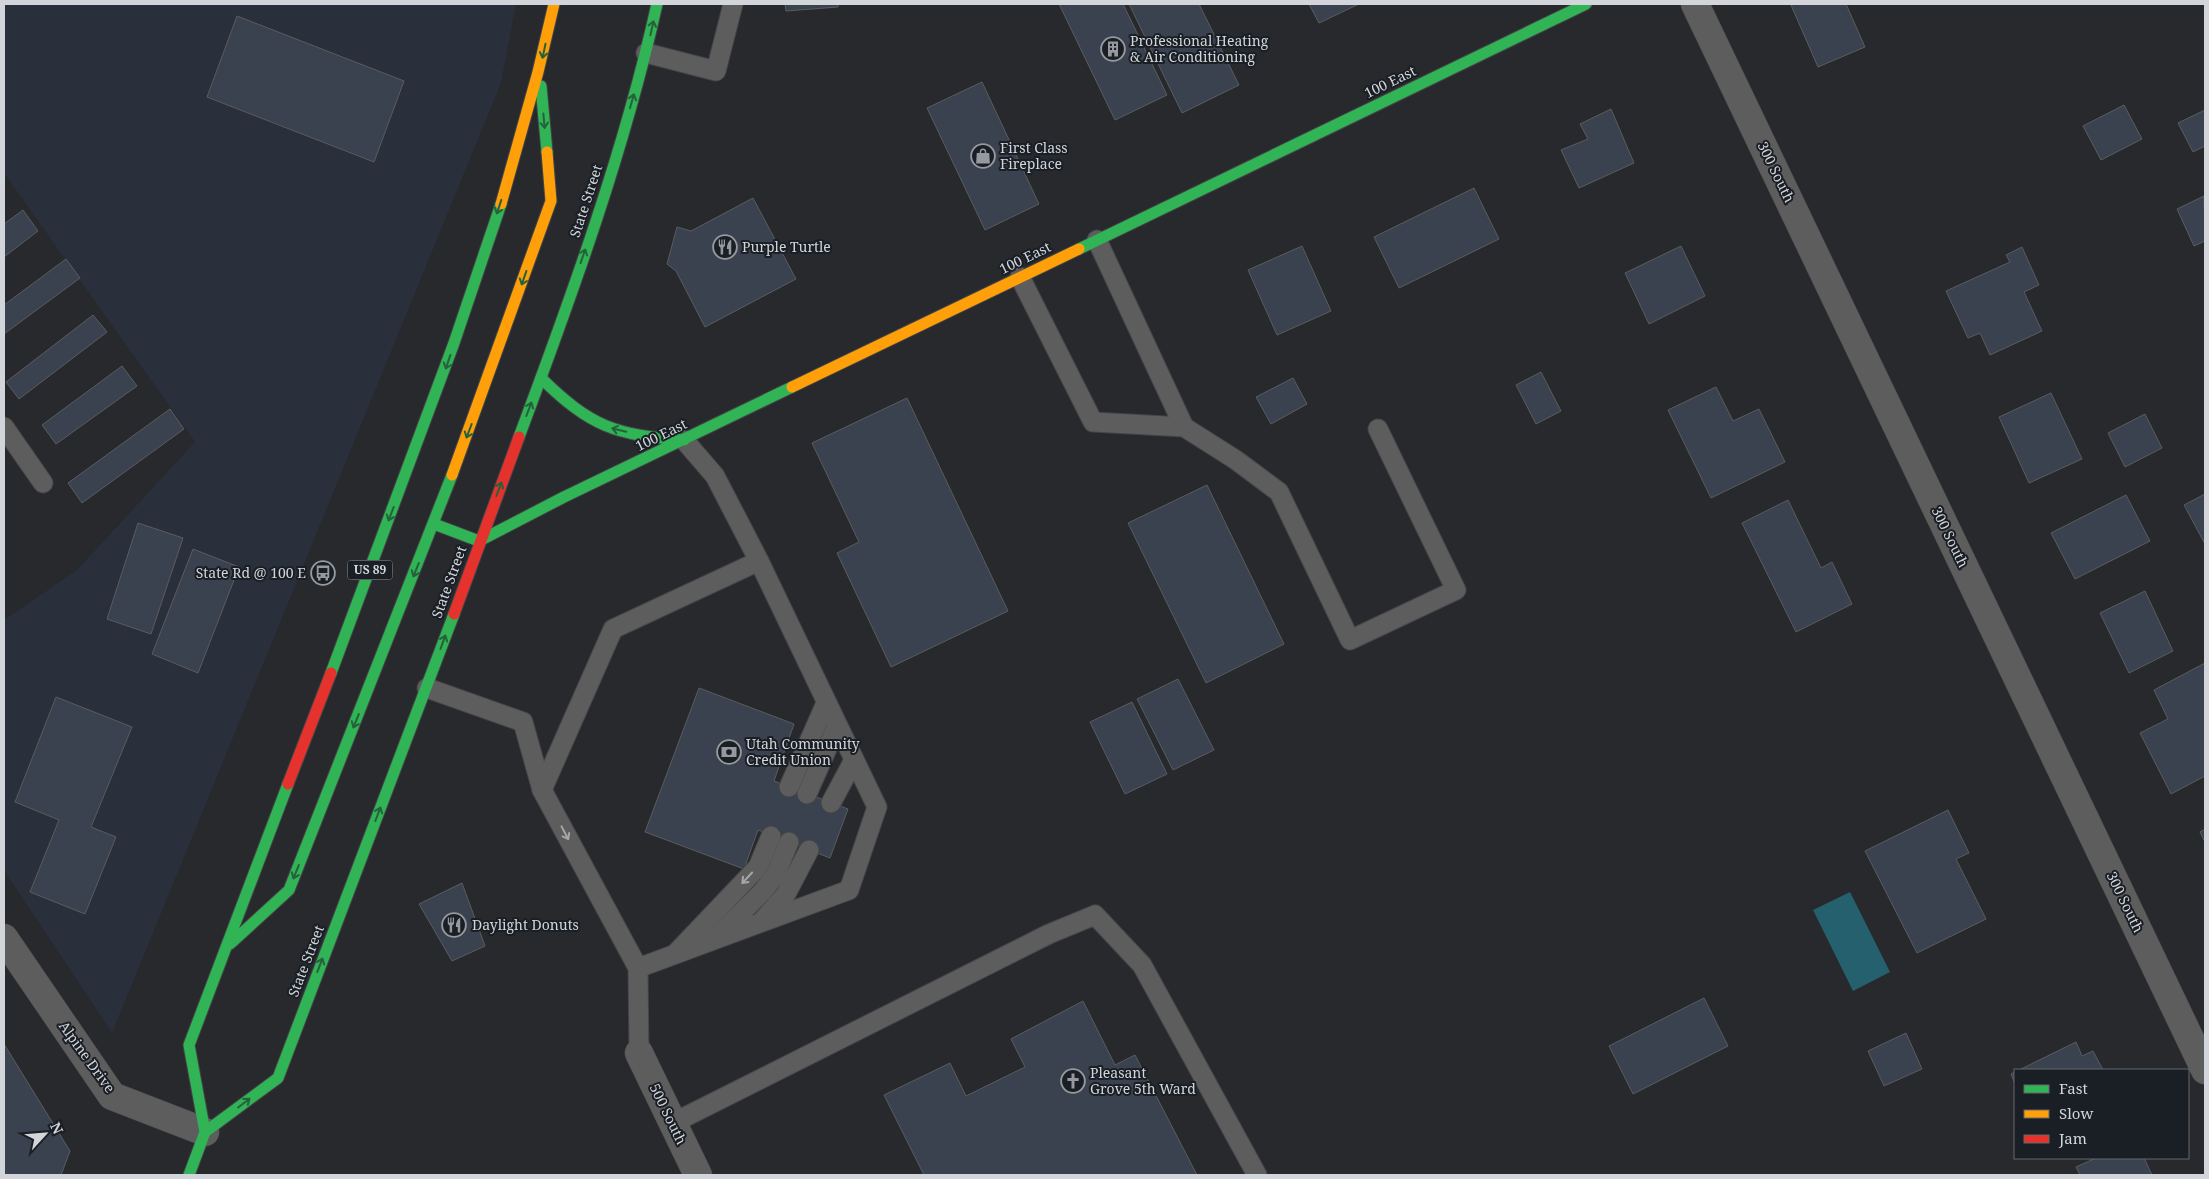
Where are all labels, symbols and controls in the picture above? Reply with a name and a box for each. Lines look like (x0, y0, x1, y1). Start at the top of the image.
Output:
one-way arrow (648, 21, 657, 37)
place label: Professional Heating & Air Conditioning (1130, 31, 1269, 66)
building icon: Professional Heating & Air Conditioning (1100, 36, 1126, 62)
one-way arrow (539, 43, 549, 59)
street label: 100 East (1361, 61, 1419, 102)
one-way arrow (628, 93, 638, 109)
one-way arrow (539, 113, 549, 129)
place label: First Class Fireplace (1000, 138, 1068, 173)
street label: 300 South (1754, 138, 1799, 205)
shop icon: First Class Fireplace (970, 143, 996, 169)
street label: State Street (565, 162, 606, 240)
one-way arrow (493, 199, 503, 215)
restaurant icon: Purple Turtle (712, 234, 738, 260)
place label: Purple Turtle (742, 237, 831, 256)
street label: 100 East (996, 237, 1054, 278)
one-way arrow (579, 248, 589, 264)
one-way arrow (519, 270, 528, 286)
one-way arrow (443, 353, 452, 369)
one-way arrow (525, 402, 534, 417)
street label: 100 East (632, 414, 690, 455)
one-way arrow (464, 423, 473, 439)
one-way arrow (612, 425, 628, 434)
one-way arrow (495, 482, 504, 497)
street label: 300 South (1928, 503, 1973, 570)
one-way arrow (386, 506, 395, 521)
street label: State Street (427, 543, 470, 621)
bus stop icon: State Rd @ 100 E (310, 560, 336, 586)
road number: US 89 (348, 560, 392, 580)
one-way arrow (411, 561, 420, 577)
place label: State Rd @ 100 E (196, 563, 306, 582)
one-way arrow (439, 635, 448, 650)
one-way arrow (351, 712, 360, 728)
place label: Utah Community Credit Union (746, 734, 860, 769)
bank icon: Utah Community Credit Union (716, 739, 742, 765)
one-way arrow (374, 806, 383, 822)
one-way arrow (561, 825, 570, 840)
one-way arrow (291, 864, 300, 879)
street label: 300 South (2103, 868, 2148, 935)
one-way arrow (741, 871, 753, 884)
restaurant icon: Daylight Donuts (441, 912, 467, 938)
place label: Daylight Donuts (472, 915, 579, 934)
street label: State Street (283, 922, 328, 999)
one-way arrow (316, 958, 325, 974)
street label: Alpine Drive (55, 1017, 120, 1096)
place label: Pleasant Grove 5th Ward (1090, 1063, 1196, 1098)
church icon: Pleasant Grove 5th Ward (1060, 1068, 1086, 1094)
legend (2014, 1069, 2189, 1159)
text: Fast (2059, 1078, 2088, 1098)
street label: 500 South (646, 1080, 691, 1147)
one-way arrow (237, 1098, 251, 1108)
text: Slow (2059, 1103, 2093, 1123)
north arrow (20, 1109, 70, 1159)
text: N (46, 1119, 68, 1137)
text: Jam (2058, 1128, 2087, 1148)

